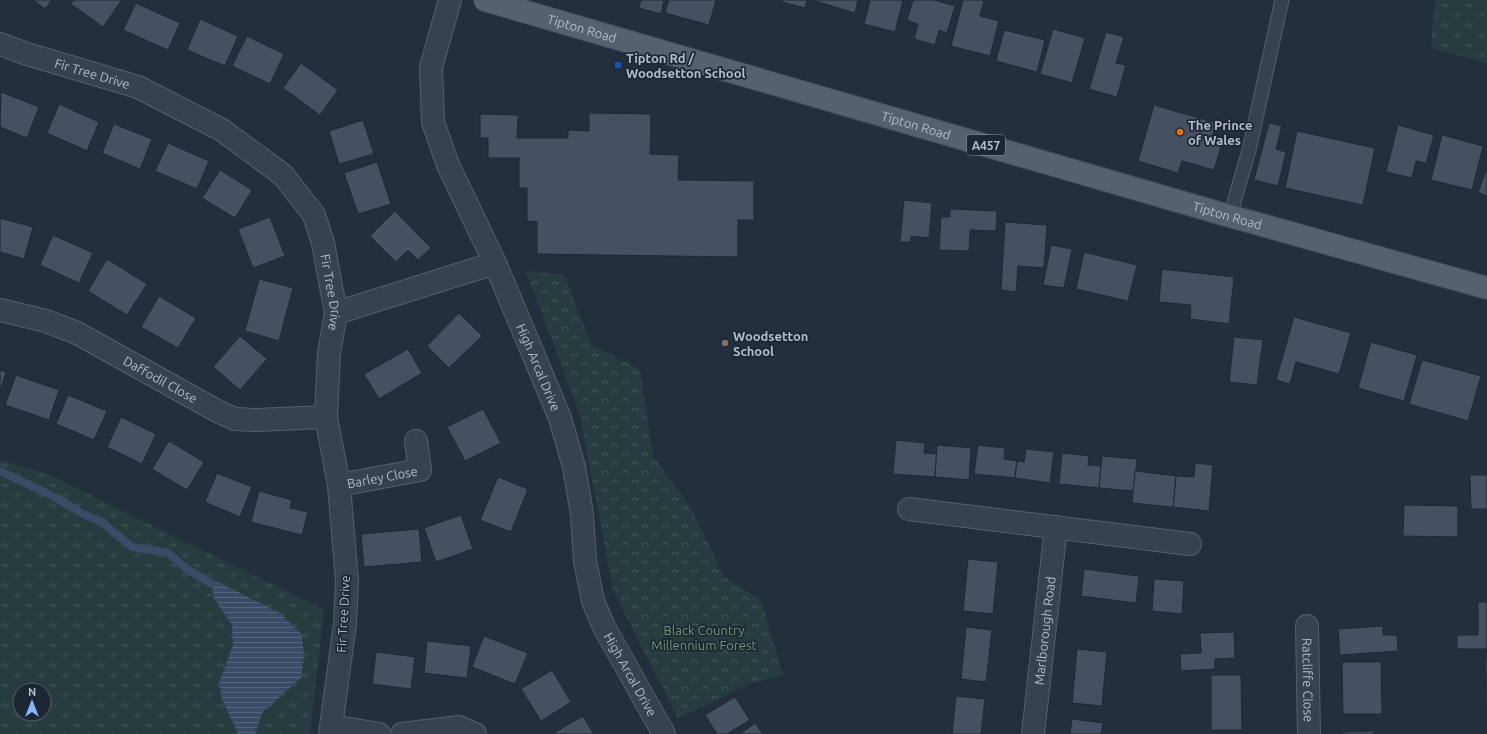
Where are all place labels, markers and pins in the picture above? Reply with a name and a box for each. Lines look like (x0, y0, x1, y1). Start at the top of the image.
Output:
place label: Tipton Rd / Woodsetton School (626, 51, 745, 80)
marker: Tipton Rd / Woodsetton School (613, 60, 623, 70)
place label: The Prince of Wales (1188, 118, 1252, 147)
marker: The Prince of Wales (1175, 127, 1185, 137)
place label: Woodsetton School (733, 329, 808, 358)
marker: Woodsetton School (720, 338, 730, 348)

